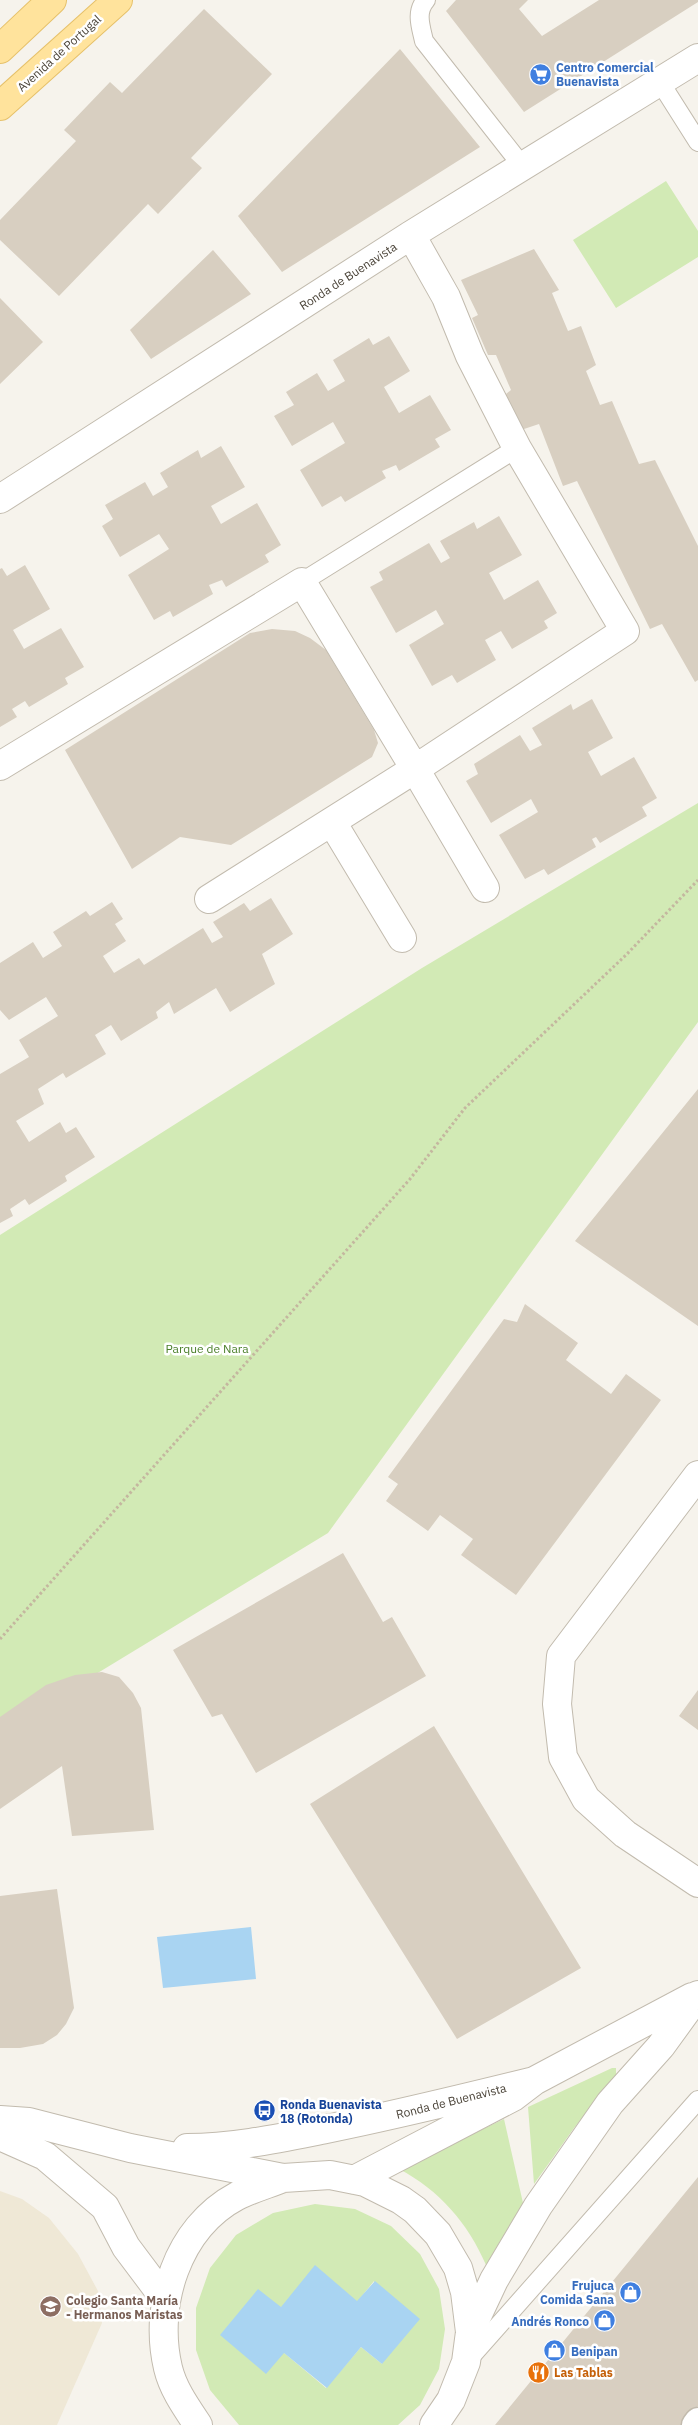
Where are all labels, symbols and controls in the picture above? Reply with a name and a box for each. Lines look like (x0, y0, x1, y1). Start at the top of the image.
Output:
street label: Avenida de Portugal (14, 11, 104, 95)
place label: Centro Comercial Buenavista (556, 60, 654, 89)
supermarket icon: Centro Comercial Buenavista (528, 62, 552, 86)
street label: Ronda de Buenavista (296, 239, 400, 313)
park label: Parque de Nara (165, 1341, 249, 1356)
street label: Ronda de Buenavista (394, 2080, 508, 2122)
place label: Ronda Buenavista 18 (Rotonda) (280, 2097, 382, 2126)
bus stop icon: Ronda Buenavista 18 (Rotonda) (252, 2099, 276, 2123)
place label: Frujuca Comida Sana (540, 2278, 614, 2307)
shop icon: Frujuca Comida Sana (618, 2280, 642, 2304)
place label: Colegio Santa María - Hermanos Maristas (66, 2293, 183, 2322)
school or university icon: Colegio Santa María - Hermanos Maristas (38, 2295, 62, 2319)
shop icon: Andrés Ronco (593, 2309, 617, 2333)
place label: Andrés Ronco (511, 2314, 589, 2329)
shop icon: Benipan (543, 2339, 567, 2363)
place label: Benipan (571, 2344, 618, 2359)
restaurant icon: Las Tablas (526, 2360, 550, 2384)
place label: Las Tablas (554, 2365, 613, 2380)

